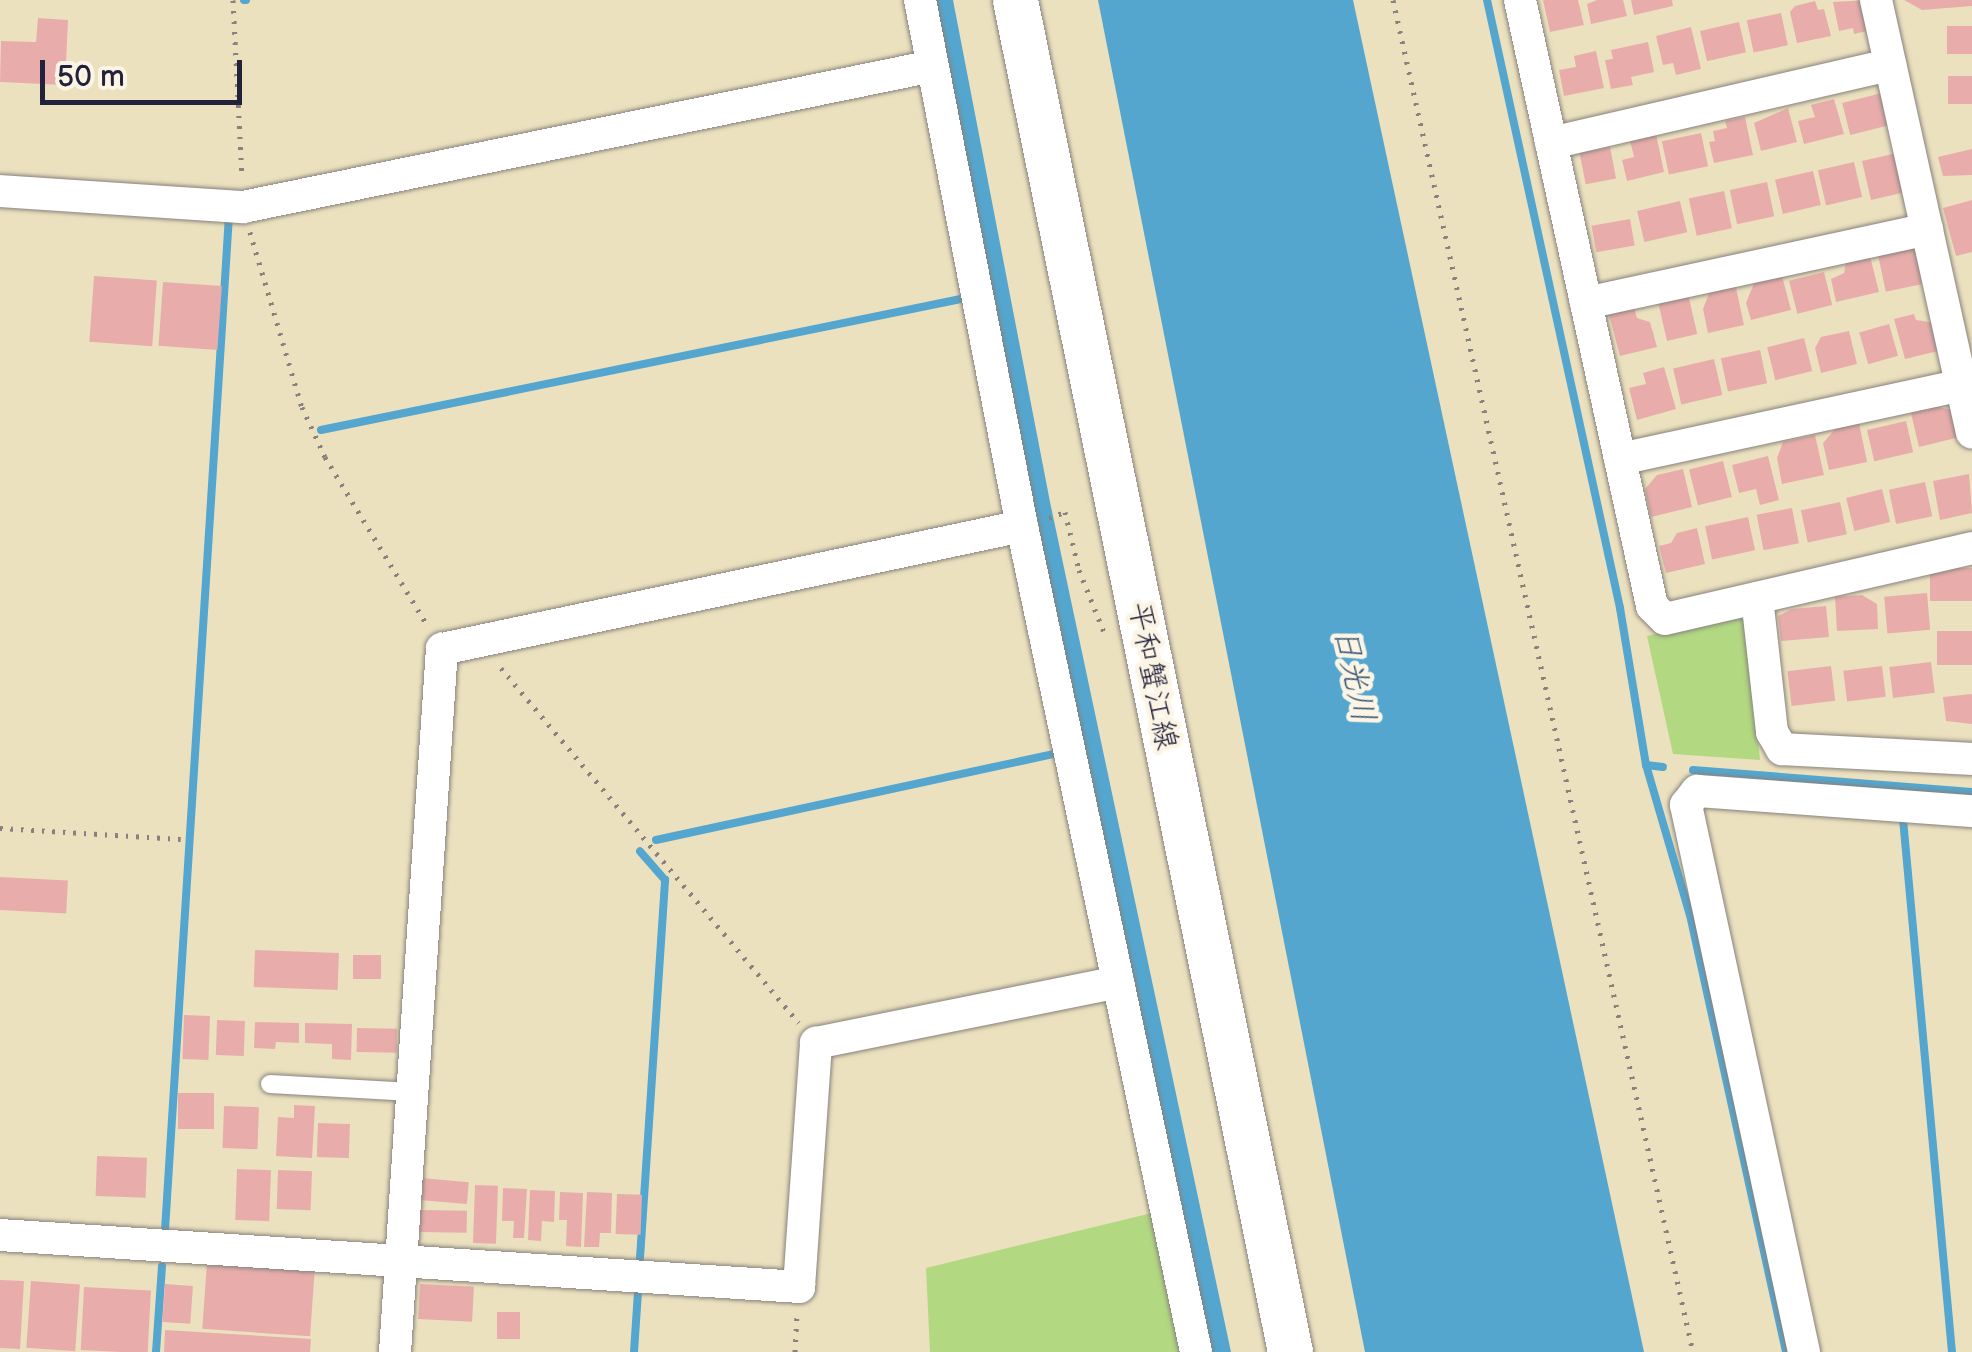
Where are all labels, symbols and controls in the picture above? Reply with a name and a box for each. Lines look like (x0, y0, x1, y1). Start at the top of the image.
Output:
scale bar (45, 40, 248, 102)
text: 50 m (57, 59, 125, 95)
street label: 平和蟹江線 (1120, 599, 1184, 753)
water label: 日光川 (1324, 624, 1382, 726)

